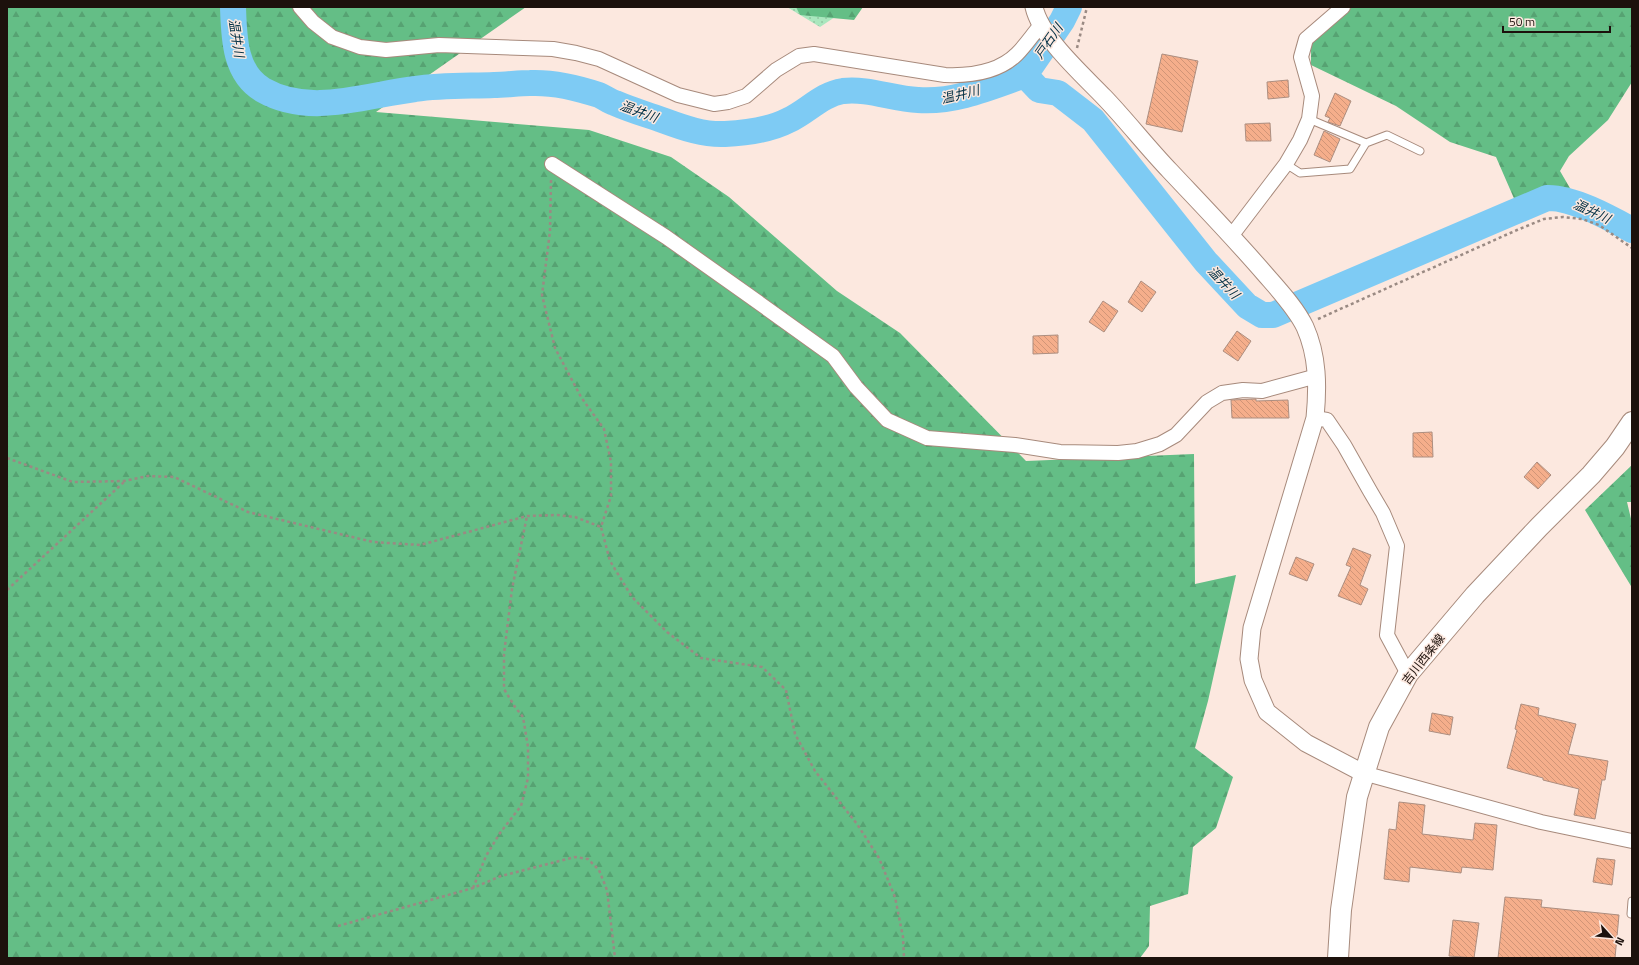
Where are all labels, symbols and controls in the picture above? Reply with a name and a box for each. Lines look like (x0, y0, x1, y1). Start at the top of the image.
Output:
scale bar (1503, 8, 1610, 34)
text: 50 m (1509, 12, 1535, 31)
water label: 温井川 (224, 17, 250, 61)
water label: 戸石川 (1029, 18, 1069, 63)
water label: 温井川 (939, 79, 983, 108)
water label: 温井川 (617, 95, 663, 128)
water label: 温井川 (1570, 194, 1616, 229)
water label: 温井川 (1203, 261, 1246, 305)
street label: 吉川西条線 (1397, 630, 1449, 688)
north arrow (1591, 917, 1631, 957)
text: N (1611, 935, 1629, 949)

